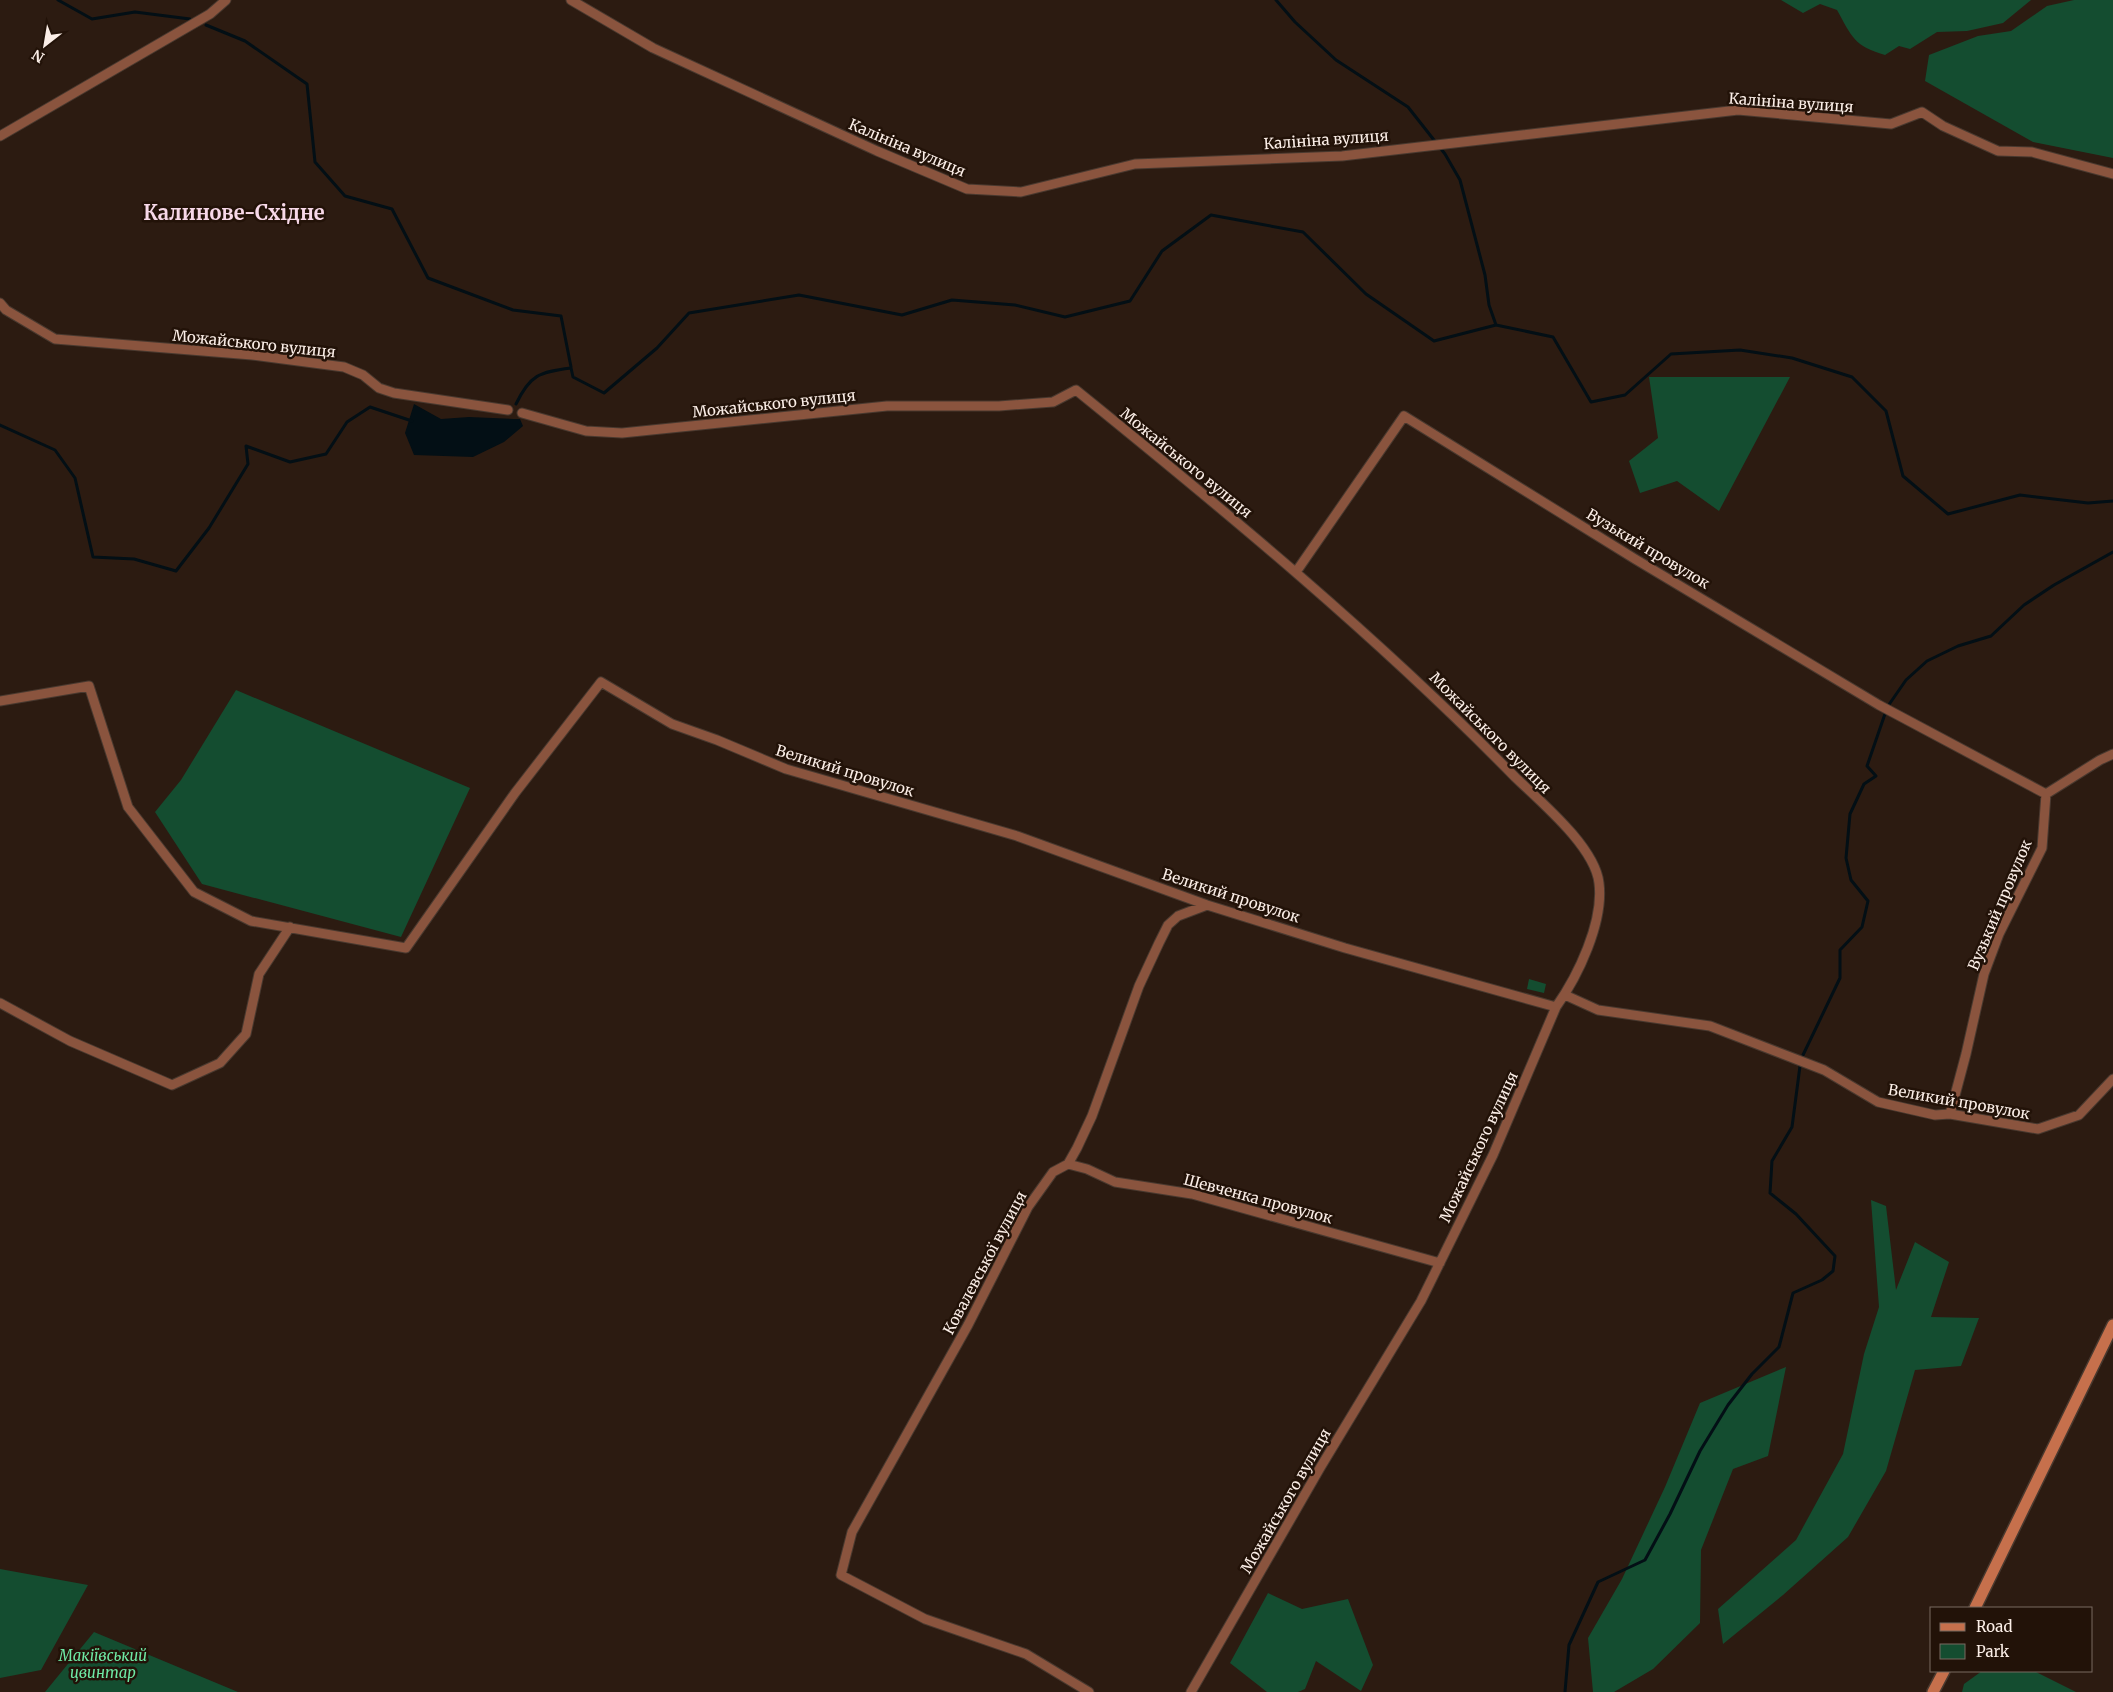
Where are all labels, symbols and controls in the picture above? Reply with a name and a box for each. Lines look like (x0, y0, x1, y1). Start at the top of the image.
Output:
north arrow (20, 20, 70, 70)
text: N (29, 46, 48, 67)
street label: Калініна вулиця (1728, 89, 1854, 116)
street label: Калініна вулиця (846, 114, 969, 181)
street label: Калініна вулиця (1263, 126, 1389, 153)
district label: Калинове-Східне (143, 200, 325, 225)
street label: Можайського вулиця (171, 325, 337, 362)
street label: Можайського вулиця (691, 385, 857, 422)
street label: Можайського вулиця (1117, 404, 1256, 522)
street label: Вузький провулок (1583, 504, 1714, 593)
street label: Можайського вулиця (1426, 668, 1555, 797)
street label: Великий провулок (774, 740, 917, 801)
street label: Вузький провулок (1963, 836, 2036, 973)
street label: Великий провулок (1160, 864, 1303, 927)
street label: Можайського вулиця (1435, 1068, 1522, 1225)
street label: Великий провулок (1887, 1080, 2032, 1123)
street label: Шевченка провулок (1182, 1169, 1335, 1228)
street label: Ковалевської вулиця (939, 1188, 1030, 1338)
street label: Можайського вулиця (1236, 1425, 1335, 1577)
legend (1930, 1607, 2093, 1672)
text: Road (1976, 1617, 2012, 1636)
text: Park (1976, 1642, 2010, 1661)
park label: Макіївський цвинтар (58, 1646, 147, 1682)

